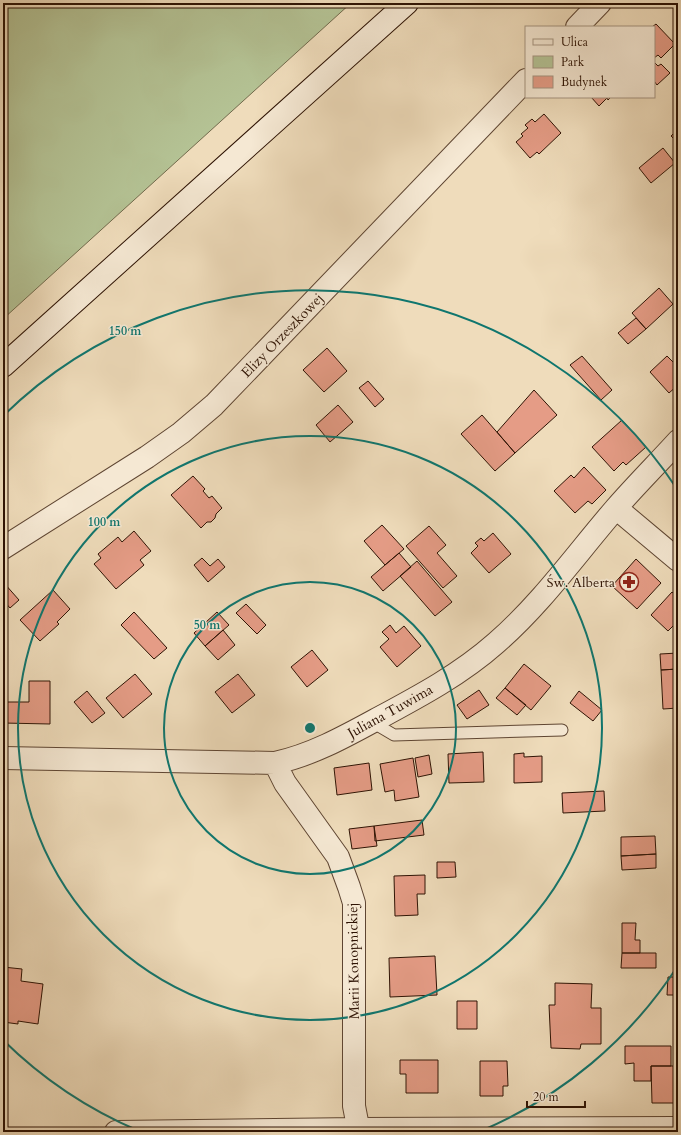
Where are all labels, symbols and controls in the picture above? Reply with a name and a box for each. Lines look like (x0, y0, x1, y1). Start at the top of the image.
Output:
legend (525, 26, 655, 98)
text: Ulica (561, 34, 589, 50)
text: Park (561, 54, 585, 70)
text: Budynek (561, 74, 608, 90)
street label: Elizy Orzeszkowej (237, 289, 328, 382)
text: 150 m (109, 323, 142, 339)
text: 100 m (88, 514, 121, 530)
pharmacy icon: Św. Alberta (618, 571, 640, 593)
place label: Św. Alberta (546, 573, 615, 592)
text: 50 m (194, 617, 221, 633)
street label: Juliana Tuwima (342, 680, 436, 744)
centre of rings (303, 721, 317, 735)
street label: Marii Konopnickiej (343, 902, 364, 1020)
scale bar (527, 1083, 585, 1109)
text: 20 m (533, 1089, 560, 1105)

